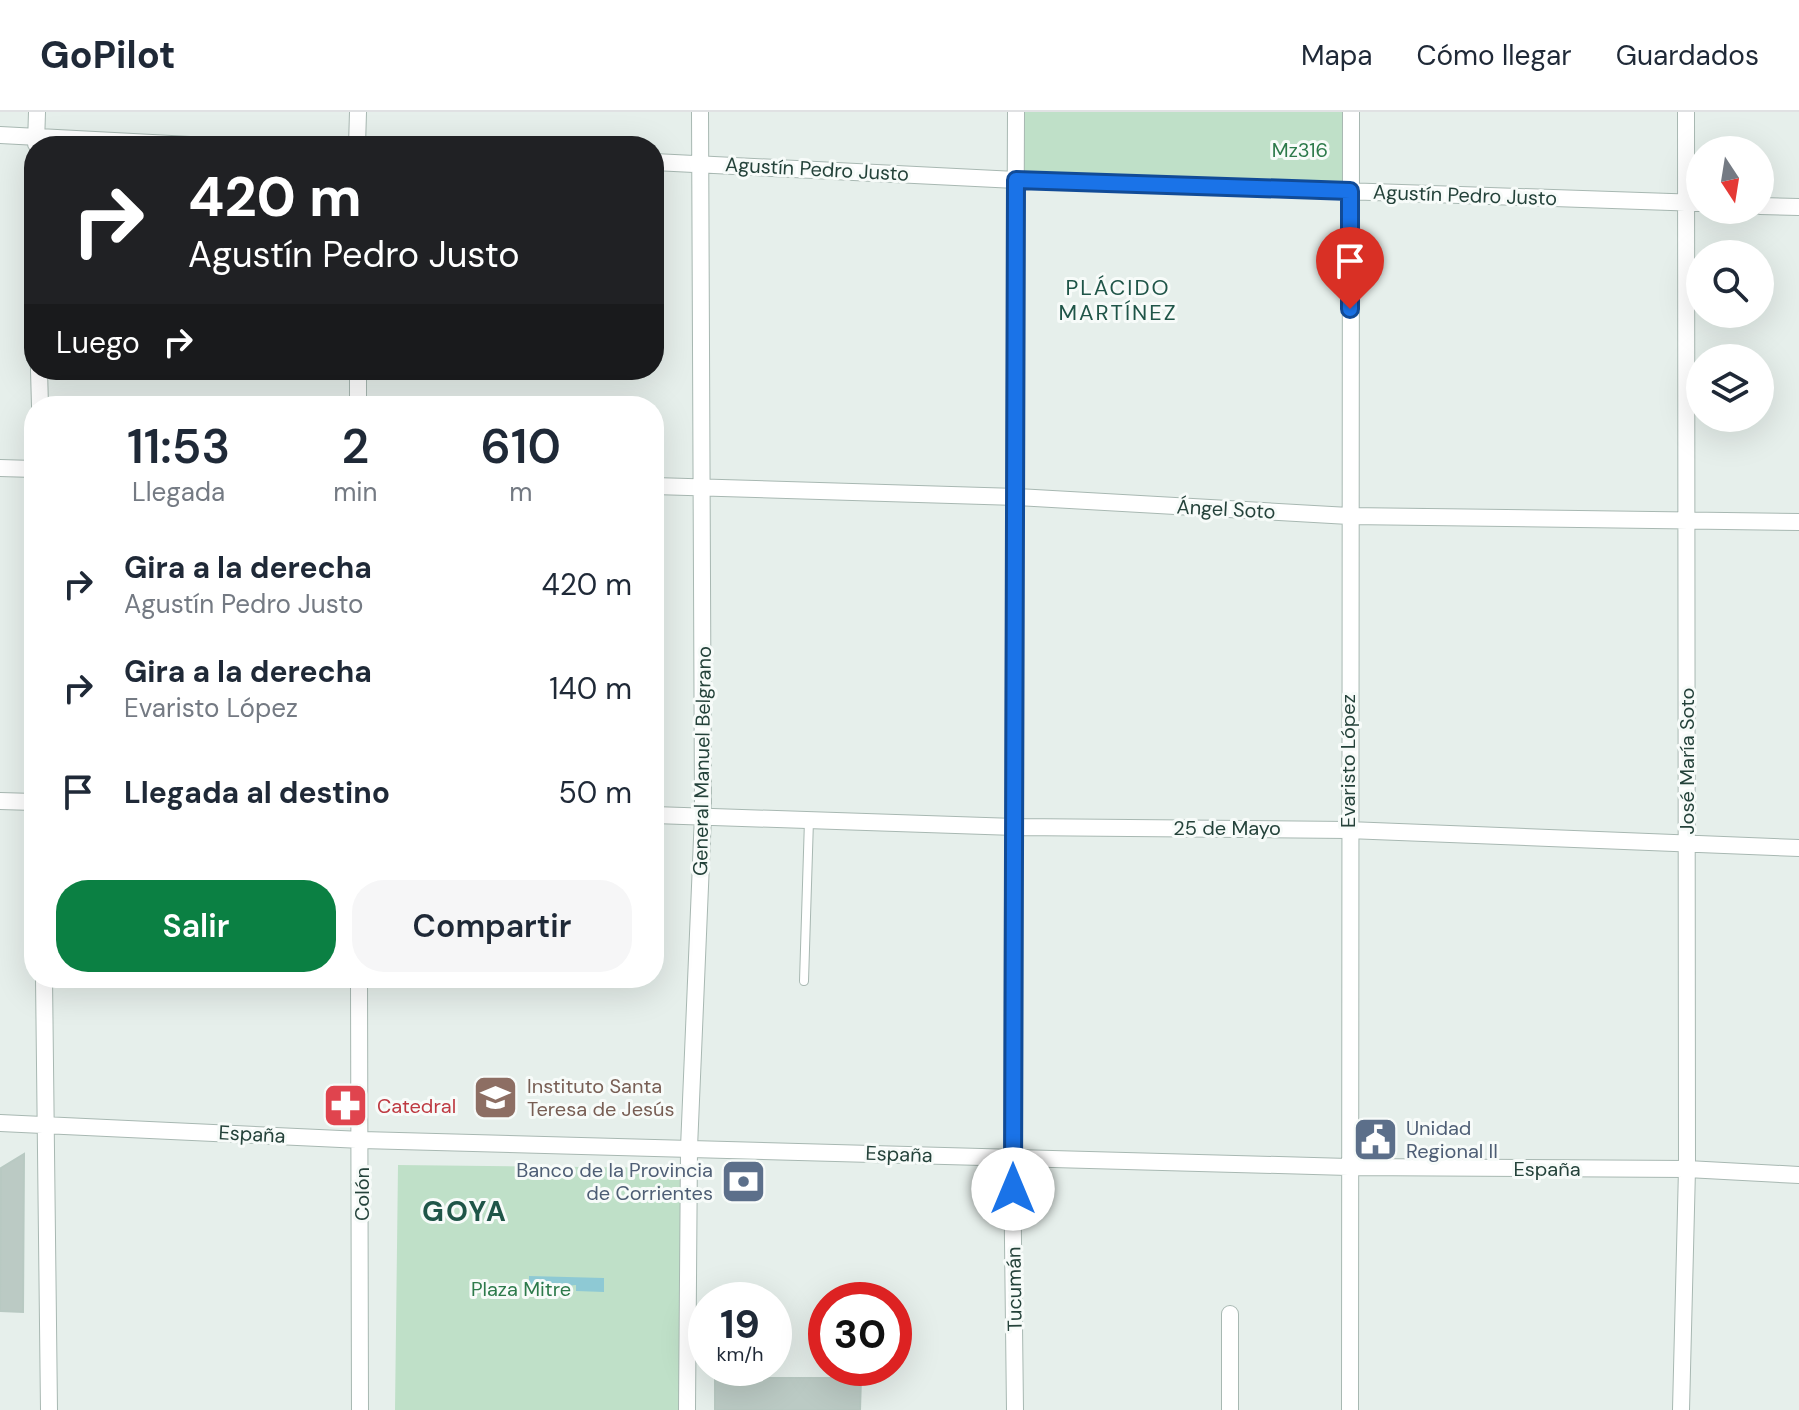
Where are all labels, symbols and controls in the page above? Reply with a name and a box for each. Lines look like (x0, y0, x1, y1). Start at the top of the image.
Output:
text: GoPilot (40, 30, 176, 80)
text: Mapa (1301, 37, 1372, 74)
text: Cómo llegar (1416, 37, 1572, 74)
text: Guardados (1616, 37, 1759, 74)
north arrow (1686, 136, 1774, 224)
map controls (1686, 136, 1774, 432)
park label: Mz316 (1272, 137, 1328, 163)
street label: Agustín Pedro Justo (724, 151, 910, 187)
text: 420 m (188, 160, 362, 233)
icon: right (56, 168, 160, 272)
street label: Agustín Pedro Justo (1372, 179, 1558, 211)
pin (1316, 227, 1384, 309)
text: Agustín Pedro Justo (188, 231, 520, 278)
icon: arrive (1328, 239, 1372, 283)
button: search (1686, 240, 1774, 328)
district label: PLÁCIDO MARTÍNEZ (1058, 273, 1178, 327)
icon: right (156, 320, 200, 364)
text: Luego (56, 323, 140, 362)
button: layers (1686, 344, 1774, 432)
text: 11:53 (127, 415, 230, 478)
text: 2 (341, 415, 369, 478)
text: 610 (480, 415, 561, 478)
text: Llegada (132, 475, 225, 509)
text: min (333, 475, 378, 509)
text: m (509, 475, 532, 509)
street label: Ángel Soto (1176, 493, 1276, 525)
text: Gira a la derecha (124, 548, 372, 587)
icon: right (56, 562, 100, 606)
text: 420 m (542, 565, 632, 604)
text: Agustín Pedro Justo (124, 587, 364, 621)
street label: General Manuel Belgrano (687, 646, 717, 876)
text: Gira a la derecha (124, 652, 372, 691)
icon: right (56, 666, 100, 710)
text: 140 m (549, 669, 632, 708)
street label: José María Soto (1674, 688, 1700, 834)
text: Evaristo López (124, 691, 298, 725)
street label: Evaristo López (1335, 694, 1361, 828)
icon: arrive (56, 770, 100, 814)
text: Llegada al destino (124, 773, 390, 812)
text: 50 m (558, 773, 632, 812)
street label: 25 de Mayo (1173, 815, 1281, 841)
button: Salir (56, 880, 336, 972)
button: Compartir (352, 880, 632, 972)
place label: Instituto Santa Teresa de Jesús (527, 1073, 675, 1122)
school or university icon: Instituto Santa Teresa de Jesús (472, 1074, 520, 1122)
pharmacy icon: Catedral (322, 1082, 370, 1130)
place label: Catedral (377, 1093, 456, 1119)
place label: Unidad Regional II (1406, 1115, 1498, 1164)
public building icon: Unidad Regional II (1351, 1116, 1399, 1164)
street label: España (218, 1119, 286, 1149)
street label: España (865, 1140, 933, 1168)
position arrow (971, 1147, 1055, 1231)
street label: España (1513, 1156, 1581, 1182)
place label: Banco de la Provincia de Corrientes (516, 1157, 713, 1206)
bank icon: Banco de la Provincia de Corrientes (720, 1158, 768, 1206)
street label: Colón (349, 1167, 375, 1221)
district label: GOYA (422, 1193, 508, 1230)
street label: Tucumán (1000, 1246, 1028, 1332)
park label: Plaza Mitre (471, 1276, 571, 1302)
speed limit sign: 30 (808, 1282, 912, 1386)
text: 19 (720, 1298, 760, 1350)
text: km/h (716, 1341, 764, 1367)

